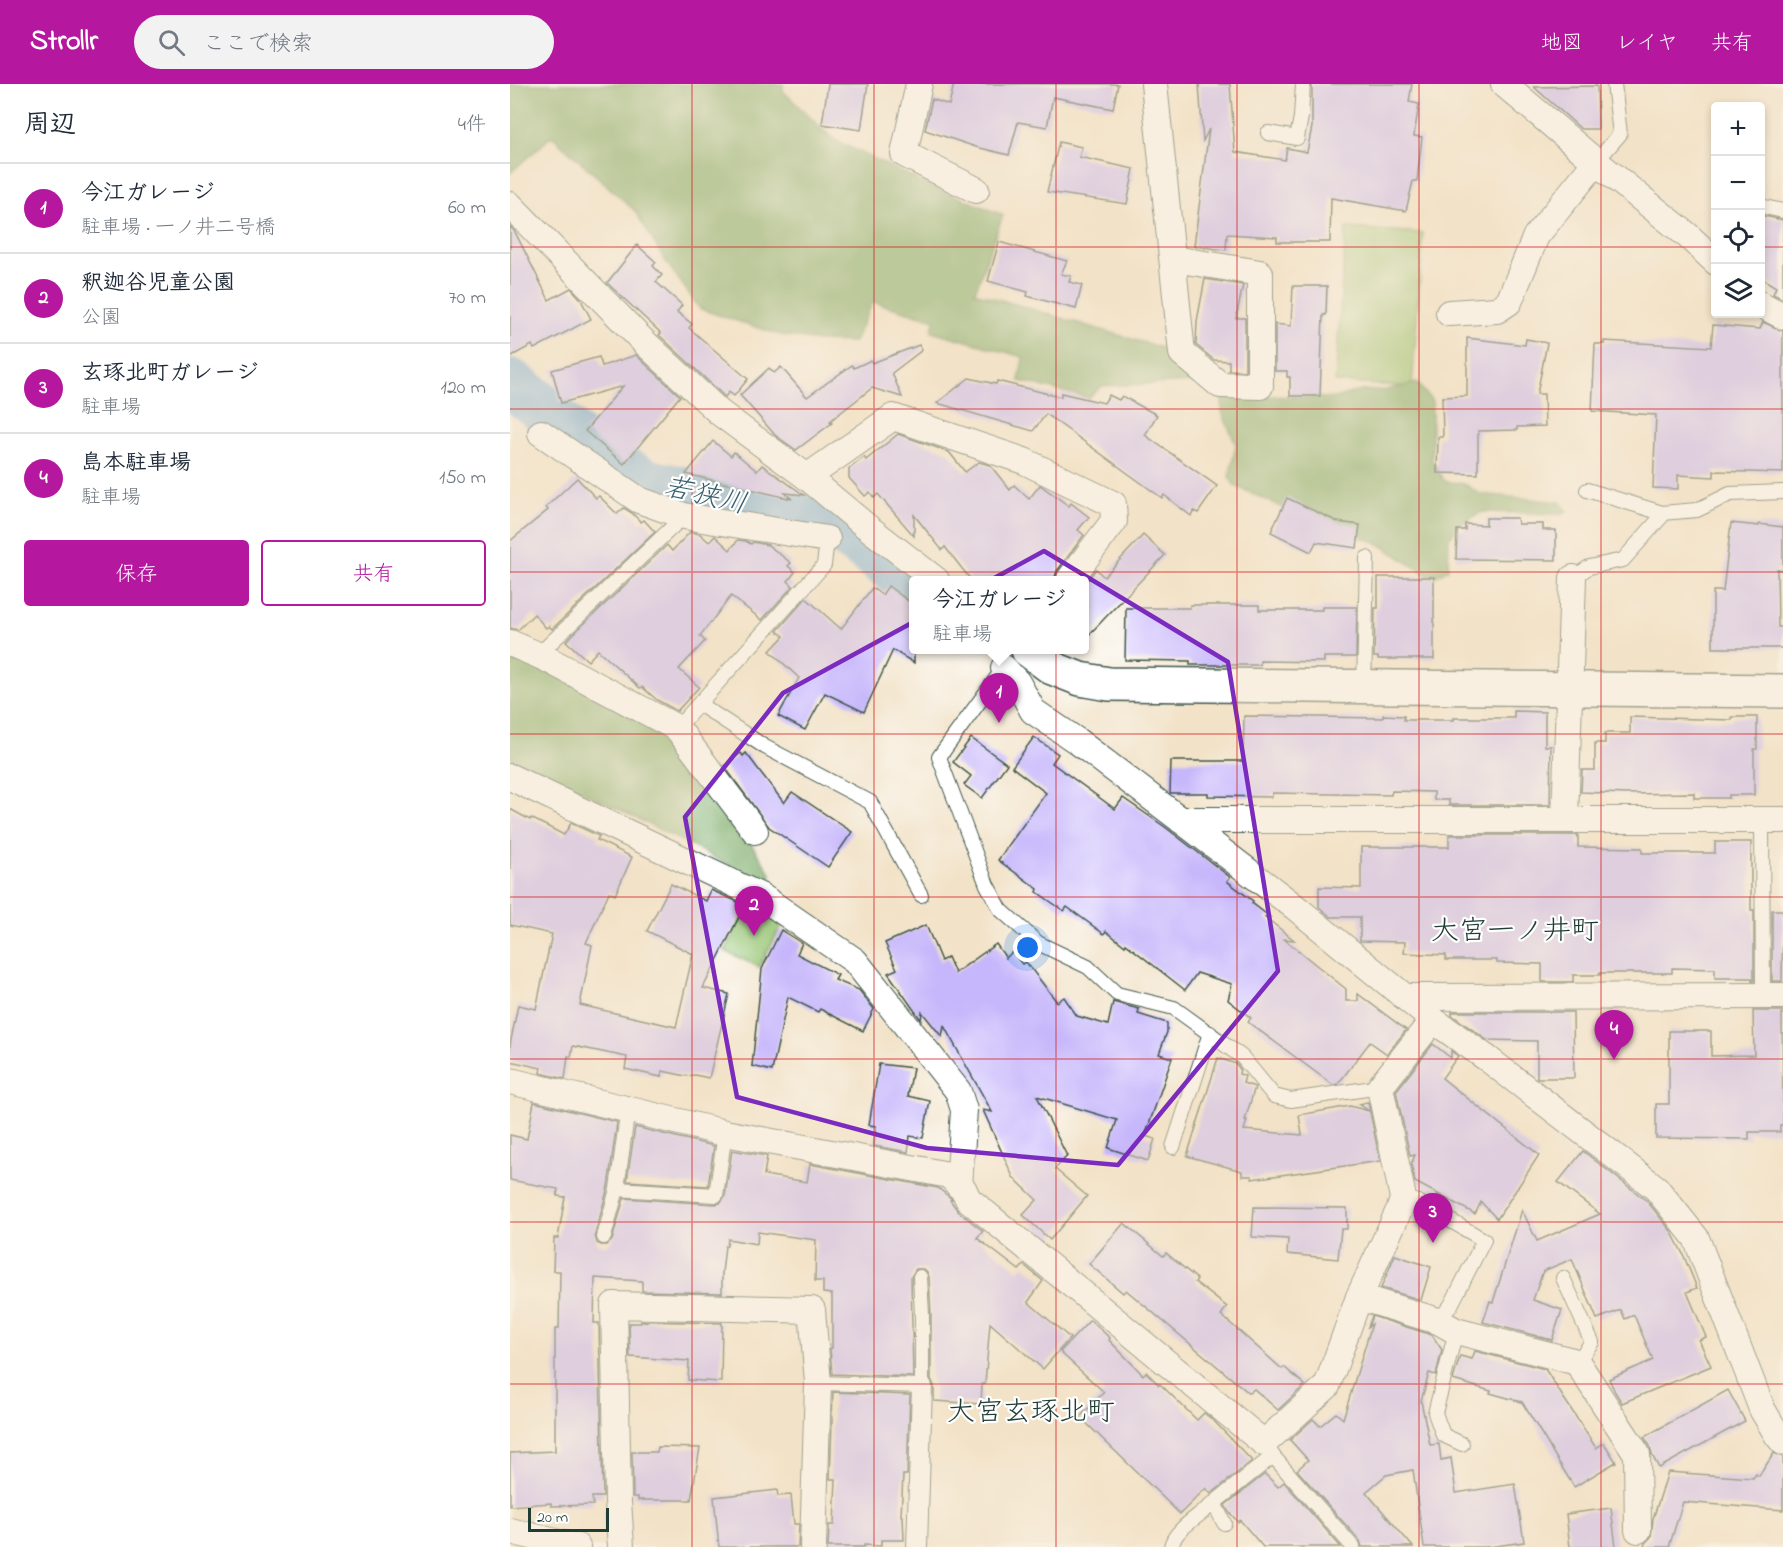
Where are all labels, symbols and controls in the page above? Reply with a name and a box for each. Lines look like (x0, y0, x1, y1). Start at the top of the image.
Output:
search box (134, 15, 554, 69)
text: Strollr (30, 22, 98, 63)
icon: search (155, 26, 188, 59)
text: ここで検索 (203, 29, 313, 61)
text: 地図 (1541, 29, 1583, 59)
text: レイヤ (1616, 29, 1678, 59)
text: 共有 (1711, 29, 1753, 59)
map controls (1711, 102, 1765, 318)
button: + (1711, 102, 1765, 156)
text: 周辺 (24, 107, 76, 145)
text: 4件 (458, 111, 486, 140)
button: − (1711, 156, 1765, 210)
text: 今江ガレージ (81, 178, 214, 210)
text: 1 (40, 194, 47, 223)
text: 60 m (448, 194, 486, 223)
button: locate (1711, 210, 1765, 264)
text: 駐車場 · 一ノ井二号橋 (81, 214, 275, 243)
button: layers (1711, 264, 1765, 318)
text: 釈迦谷児童公園 (81, 268, 235, 300)
text: 2 (39, 284, 48, 313)
text: 70 m (449, 284, 486, 313)
text: 公園 (81, 304, 121, 333)
text: 玄琢北町ガレージ (81, 358, 258, 390)
text: 3 (39, 374, 48, 403)
text: 120 m (441, 374, 486, 403)
text: 駐車場 (81, 394, 141, 423)
text: 島本駐車場 (81, 448, 191, 480)
text: 4 (39, 464, 48, 493)
text: 150 m (439, 464, 486, 493)
water label: 若狭川 (659, 468, 751, 526)
text: 駐車場 (81, 484, 141, 513)
button: 保存 (24, 540, 249, 606)
button: 共有 (261, 540, 486, 606)
popup (909, 576, 1089, 654)
text: 今江ガレージ (932, 585, 1066, 617)
text: 駐車場 (932, 621, 992, 650)
pin: 1 (980, 674, 1018, 723)
pin: 2 (734, 886, 774, 936)
district label: 大宮一ノ井町 (1431, 912, 1599, 953)
your location (1013, 933, 1042, 962)
pin: 4 (1594, 1010, 1634, 1060)
pin: 3 (1414, 1194, 1452, 1243)
district label: 大宮玄琢北町 (947, 1393, 1115, 1434)
scale bar (528, 1505, 609, 1532)
text: 20 m (537, 1506, 568, 1530)

